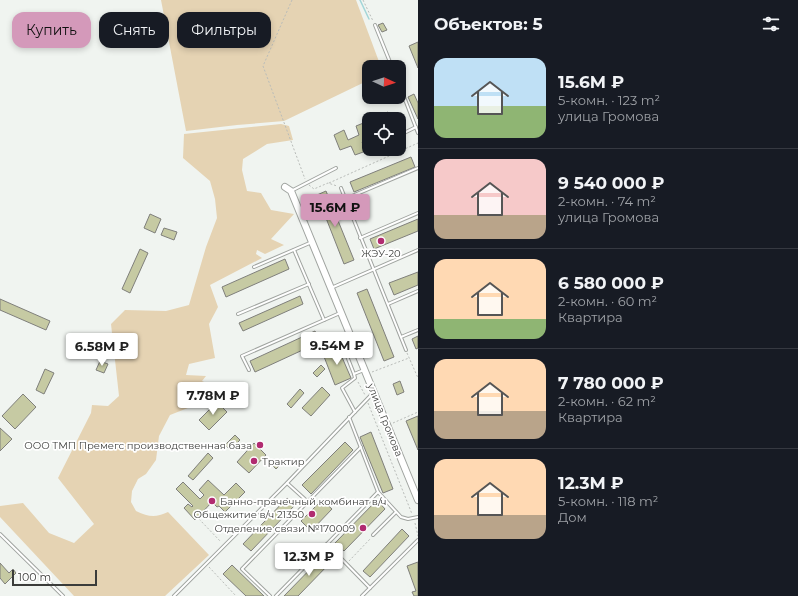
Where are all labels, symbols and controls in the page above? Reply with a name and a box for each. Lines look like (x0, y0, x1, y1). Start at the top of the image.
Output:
chip: Купить (12, 12, 91, 48)
chip: Снять (99, 12, 169, 48)
chip: Фильтры (177, 12, 271, 48)
icon: filters (760, 13, 782, 35)
text: Объектов: 5 (434, 14, 543, 34)
north arrow (362, 60, 406, 104)
map controls (362, 60, 406, 156)
text: 15.6M ₽ (558, 72, 624, 92)
icon: home (466, 74, 514, 122)
text: 5-комн. · 123 m² (558, 92, 660, 108)
text: улица Громова (558, 108, 659, 124)
button: locate (362, 112, 406, 156)
text: 9 540 000 ₽ (558, 173, 664, 193)
icon: home (466, 175, 514, 223)
text: 2-комн. · 74 m² (558, 193, 656, 209)
pin: 15.6M ₽ (298, 194, 372, 228)
text: 15.6M ₽ (310, 199, 360, 215)
text: улица Громова (558, 209, 659, 225)
marker: ЖЭУ-20 (376, 236, 386, 246)
place label: ЖЭУ-20 (361, 247, 401, 260)
text: 6 580 000 ₽ (558, 273, 664, 293)
icon: home (466, 275, 514, 323)
text: 2-комн. · 60 m² (558, 293, 657, 309)
text: Квартира (558, 309, 623, 325)
pin: 9.54M ₽ (300, 332, 374, 366)
pin: 6.58M ₽ (65, 333, 139, 367)
text: 9.54M ₽ (310, 337, 364, 353)
text: 6.58M ₽ (75, 338, 129, 354)
text: 7 780 000 ₽ (558, 373, 664, 393)
icon: home (466, 375, 514, 423)
street label: улица Громова (364, 381, 406, 458)
pin: 7.78M ₽ (176, 382, 250, 416)
text: 7.78M ₽ (186, 387, 240, 403)
text: 2-комн. · 62 m² (558, 393, 656, 409)
text: Квартира (558, 409, 623, 425)
place label: ООО ТМП Премегс производственная база (24, 439, 252, 452)
marker: ООО ТМП Премегс производственная база (255, 440, 265, 450)
place label: Трактир (262, 455, 305, 468)
marker: Трактир (249, 456, 259, 466)
text: 12.3M ₽ (558, 473, 624, 493)
icon: home (466, 475, 514, 523)
text: 5-комн. · 118 m² (558, 493, 658, 509)
place label: Банно-прачечный комбинат в/ч (220, 495, 387, 508)
marker: Банно-прачечный комбинат в/ч (207, 496, 217, 506)
place label: Общежитие в/ч 21350 (194, 508, 304, 521)
marker: Общежитие в/ч 21350 (307, 509, 317, 519)
text: Дом (558, 509, 587, 525)
place label: Отделение связи №170009 (215, 522, 355, 535)
marker: Отделение связи №170009 (358, 523, 368, 533)
pin: 12.3M ₽ (272, 543, 346, 577)
text: 12.3M ₽ (284, 548, 334, 564)
scale bar (12, 568, 97, 587)
text: 100 m (18, 570, 51, 584)

